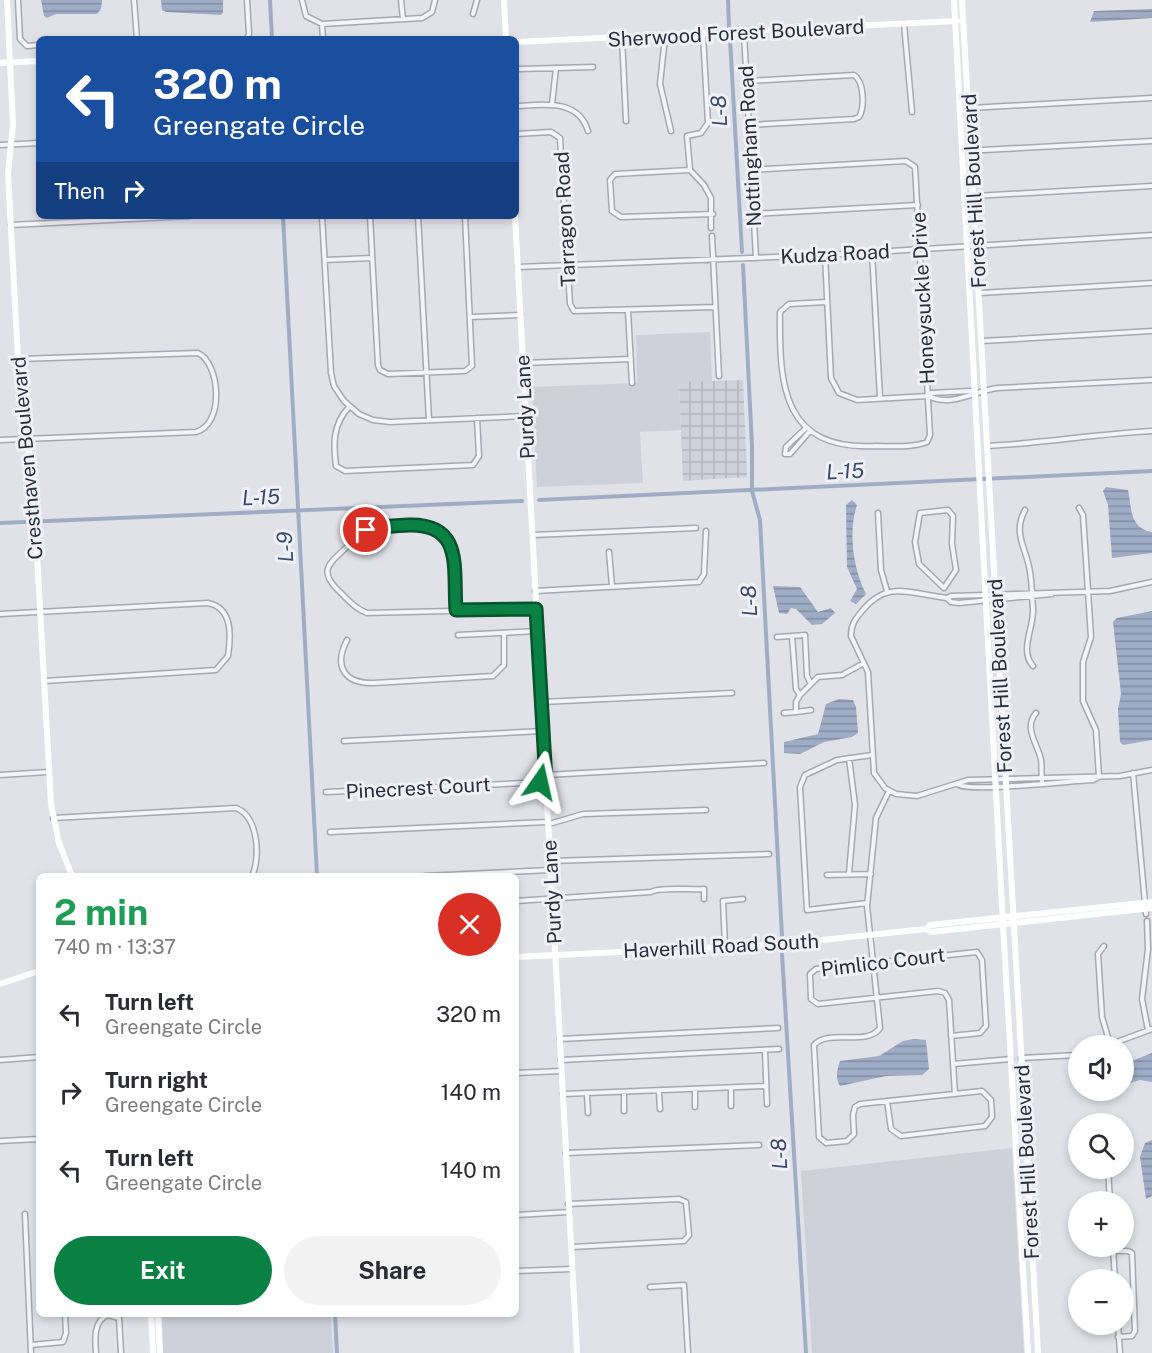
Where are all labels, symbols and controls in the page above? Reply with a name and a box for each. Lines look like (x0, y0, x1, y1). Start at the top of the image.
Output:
street label: Sherwood Forest Boulevard (607, 14, 865, 52)
text: 320 m (153, 59, 282, 108)
icon: left (54, 60, 132, 138)
street label: Nottingham Road (734, 65, 766, 227)
street label: Forest Hill Boulevard (957, 93, 991, 289)
water label: L-8 (706, 95, 732, 127)
text: Greengate Circle (153, 109, 365, 141)
street label: Tarragon Road (549, 151, 581, 287)
icon: right (117, 174, 150, 207)
text: Then (54, 178, 105, 204)
street label: Honeysuckle Drive (906, 211, 940, 385)
street label: Kudza Road (780, 239, 890, 269)
street label: Purdy Lane (510, 354, 540, 460)
street label: Cresthaven Boulevard (6, 355, 48, 561)
water label: L-15 (825, 458, 865, 484)
water label: L-15 (242, 484, 280, 510)
pin (340, 504, 391, 555)
icon: arrive (349, 513, 382, 546)
water label: L-9 (272, 531, 298, 563)
street label: Forest Hill Boulevard (983, 578, 1017, 774)
water label: L-8 (736, 585, 762, 617)
position arrow (508, 750, 572, 814)
street label: Pinecrest Court (345, 772, 491, 804)
street label: Purdy Lane (537, 839, 567, 945)
text: 2 min (54, 891, 148, 933)
button: close (438, 893, 501, 956)
street label: Haverhill Road South (622, 929, 820, 963)
text: 740 m · 13:37 (54, 935, 176, 959)
street label: Pimlico Court (820, 942, 946, 982)
text: Turn left (105, 989, 194, 1015)
icon: left (54, 998, 87, 1031)
text: 320 m (436, 1001, 501, 1027)
text: Greengate Circle (105, 1015, 262, 1039)
map controls (1068, 1035, 1134, 1335)
button: sound (1068, 1035, 1134, 1101)
street label: Forest Hill Boulevard (1010, 1064, 1044, 1260)
text: Turn right (105, 1067, 208, 1093)
icon: right (54, 1076, 87, 1109)
text: 140 m (440, 1079, 501, 1105)
text: Greengate Circle (105, 1093, 262, 1117)
button: search (1068, 1113, 1134, 1179)
water label: L-8 (766, 1138, 792, 1170)
text: Turn left (105, 1145, 194, 1171)
icon: left (54, 1154, 87, 1187)
text: 140 m (440, 1157, 501, 1183)
text: Greengate Circle (105, 1171, 262, 1195)
button: + (1068, 1191, 1134, 1257)
button: Exit (54, 1236, 272, 1305)
button: Share (284, 1236, 501, 1305)
button: − (1068, 1269, 1134, 1335)

